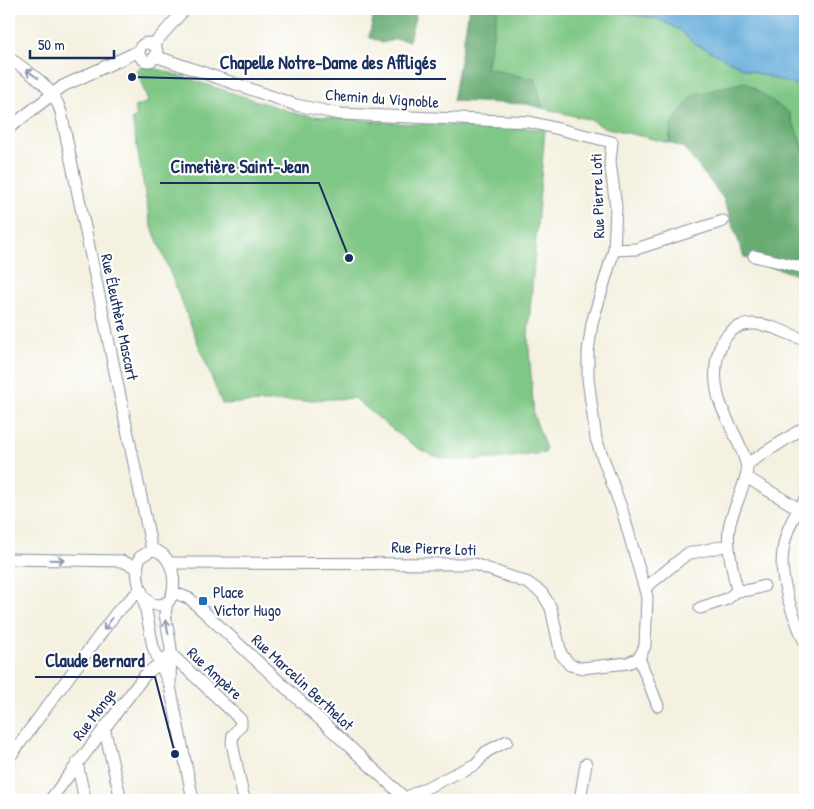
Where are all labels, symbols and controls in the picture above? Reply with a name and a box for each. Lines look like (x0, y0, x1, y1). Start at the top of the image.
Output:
scale bar (30, 28, 114, 60)
text: 50 m (38, 34, 65, 55)
callout: Chapelle Notre-Dame des Affligés (209, 46, 446, 79)
text: Chapelle Notre-Dame des Affligés (220, 50, 436, 76)
one-way arrow (25, 69, 39, 79)
street label: Chemin du Vignoble (324, 83, 440, 113)
callout: Cimetière Saint-Jean (160, 150, 319, 183)
street label: Rue Pierre Loti (585, 153, 609, 239)
text: Cimetière Saint-Jean (171, 154, 309, 179)
street label: Rue Éleuthère Mascart (96, 252, 144, 383)
street label: Rue Pierre Loti (391, 536, 477, 560)
one-way arrow (49, 555, 65, 565)
place label: Place Victor Hugo (213, 581, 282, 621)
marker: Place Victor Hugo (197, 595, 209, 607)
one-way arrow (102, 617, 113, 630)
one-way arrow (162, 620, 171, 636)
street label: Rue Marcelin Berthelot (247, 629, 359, 736)
street label: Rue Ampère (183, 642, 248, 705)
callout: Claude Bernard (35, 644, 155, 677)
text: Claude Bernard (45, 648, 145, 673)
street label: Rue Monge (67, 683, 121, 745)

